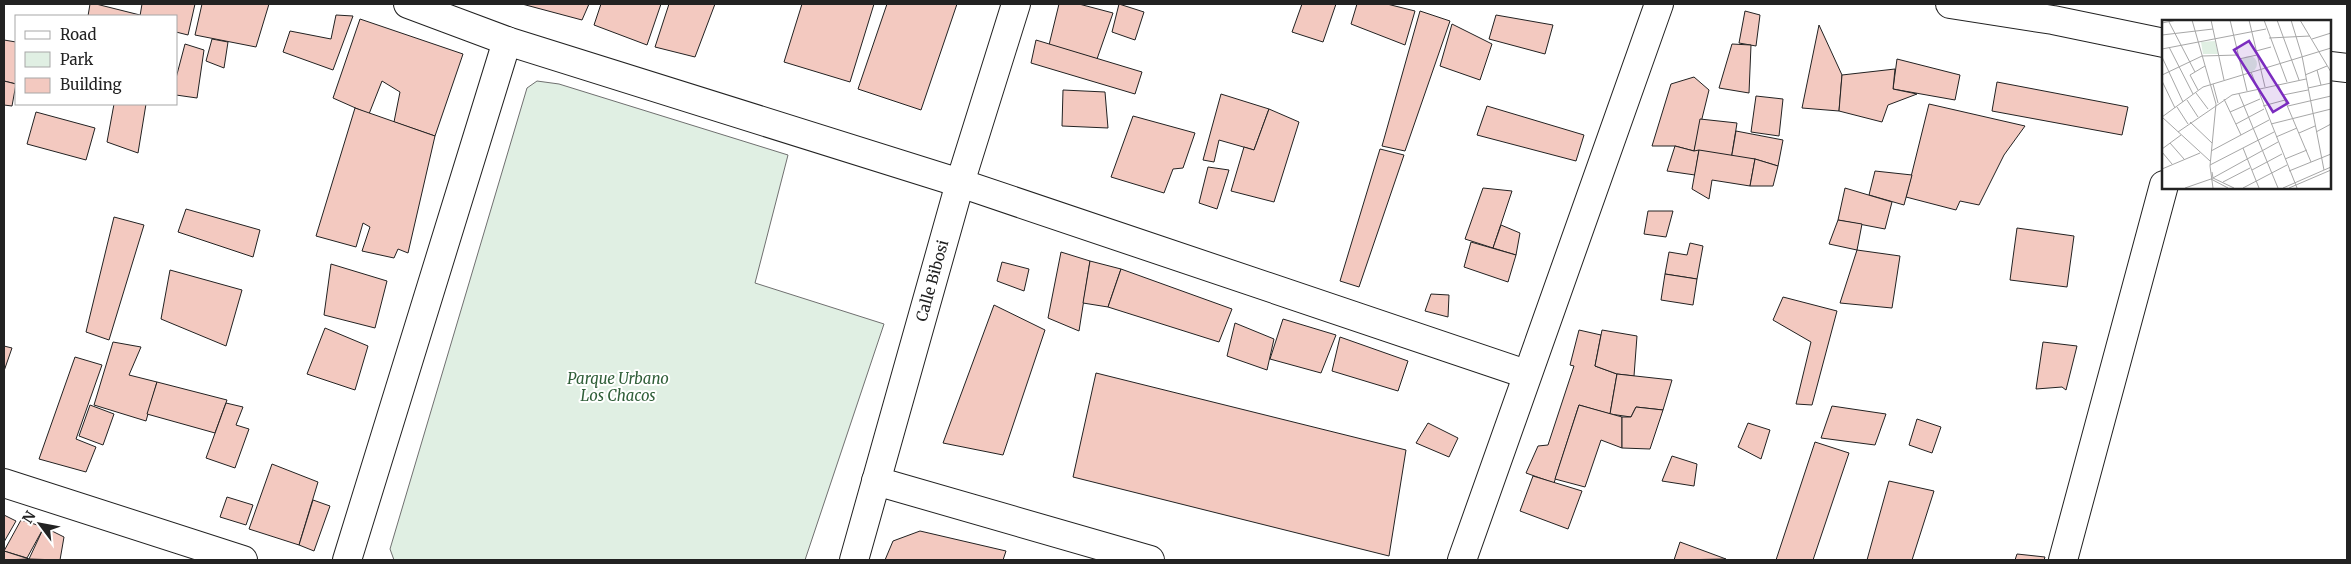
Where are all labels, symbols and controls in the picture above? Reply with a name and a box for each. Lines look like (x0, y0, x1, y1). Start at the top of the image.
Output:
legend (15, 15, 178, 105)
inset map (2162, 20, 2331, 189)
text: Road (60, 25, 96, 44)
text: Park (60, 50, 94, 69)
text: Building (60, 75, 122, 94)
street label: Calle Bibosi (912, 238, 953, 324)
park label: Parque Urbano Los Chacos (567, 369, 669, 405)
north arrow (15, 499, 65, 549)
text: N (18, 508, 40, 527)

